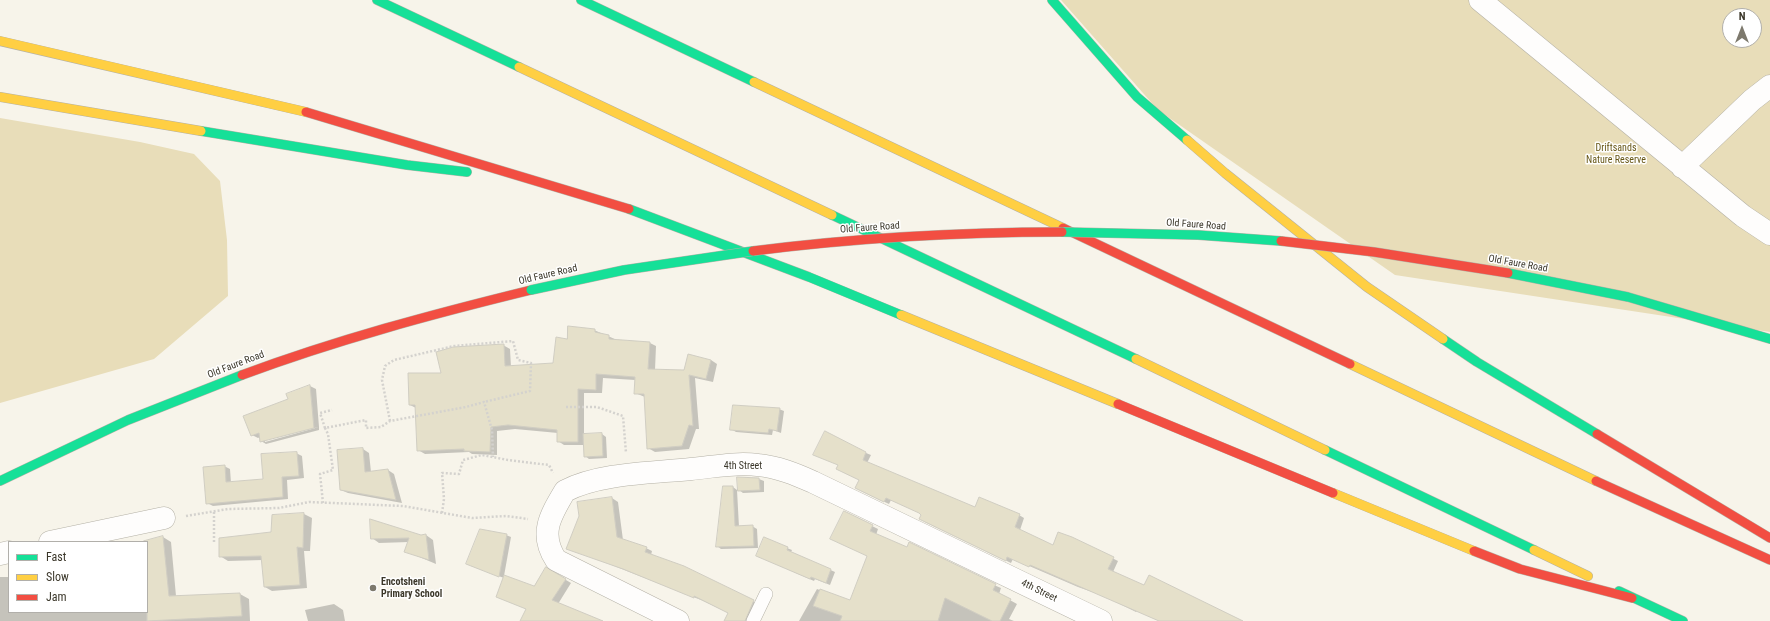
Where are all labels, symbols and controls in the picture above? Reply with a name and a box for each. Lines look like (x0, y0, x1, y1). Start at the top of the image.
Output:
north arrow (1722, 8, 1762, 48)
text: N (1739, 10, 1745, 23)
park label: Driftsands Nature Reserve (1586, 142, 1646, 166)
street label: Old Faure Road (1166, 217, 1226, 233)
street label: Old Faure Road (840, 220, 900, 236)
street label: Old Faure Road (1487, 253, 1549, 275)
street label: Old Faure Road (517, 262, 579, 288)
street label: Old Faure Road (206, 349, 266, 381)
street label: 4th Street (724, 460, 762, 472)
legend (8, 541, 148, 613)
text: Fast (46, 550, 66, 564)
text: Slow (46, 570, 69, 584)
place label: Encotsheni Primary School (381, 576, 442, 600)
street label: 4th Street (1019, 577, 1059, 605)
marker: Encotsheni Primary School (368, 583, 378, 593)
text: Jam (46, 590, 67, 604)

